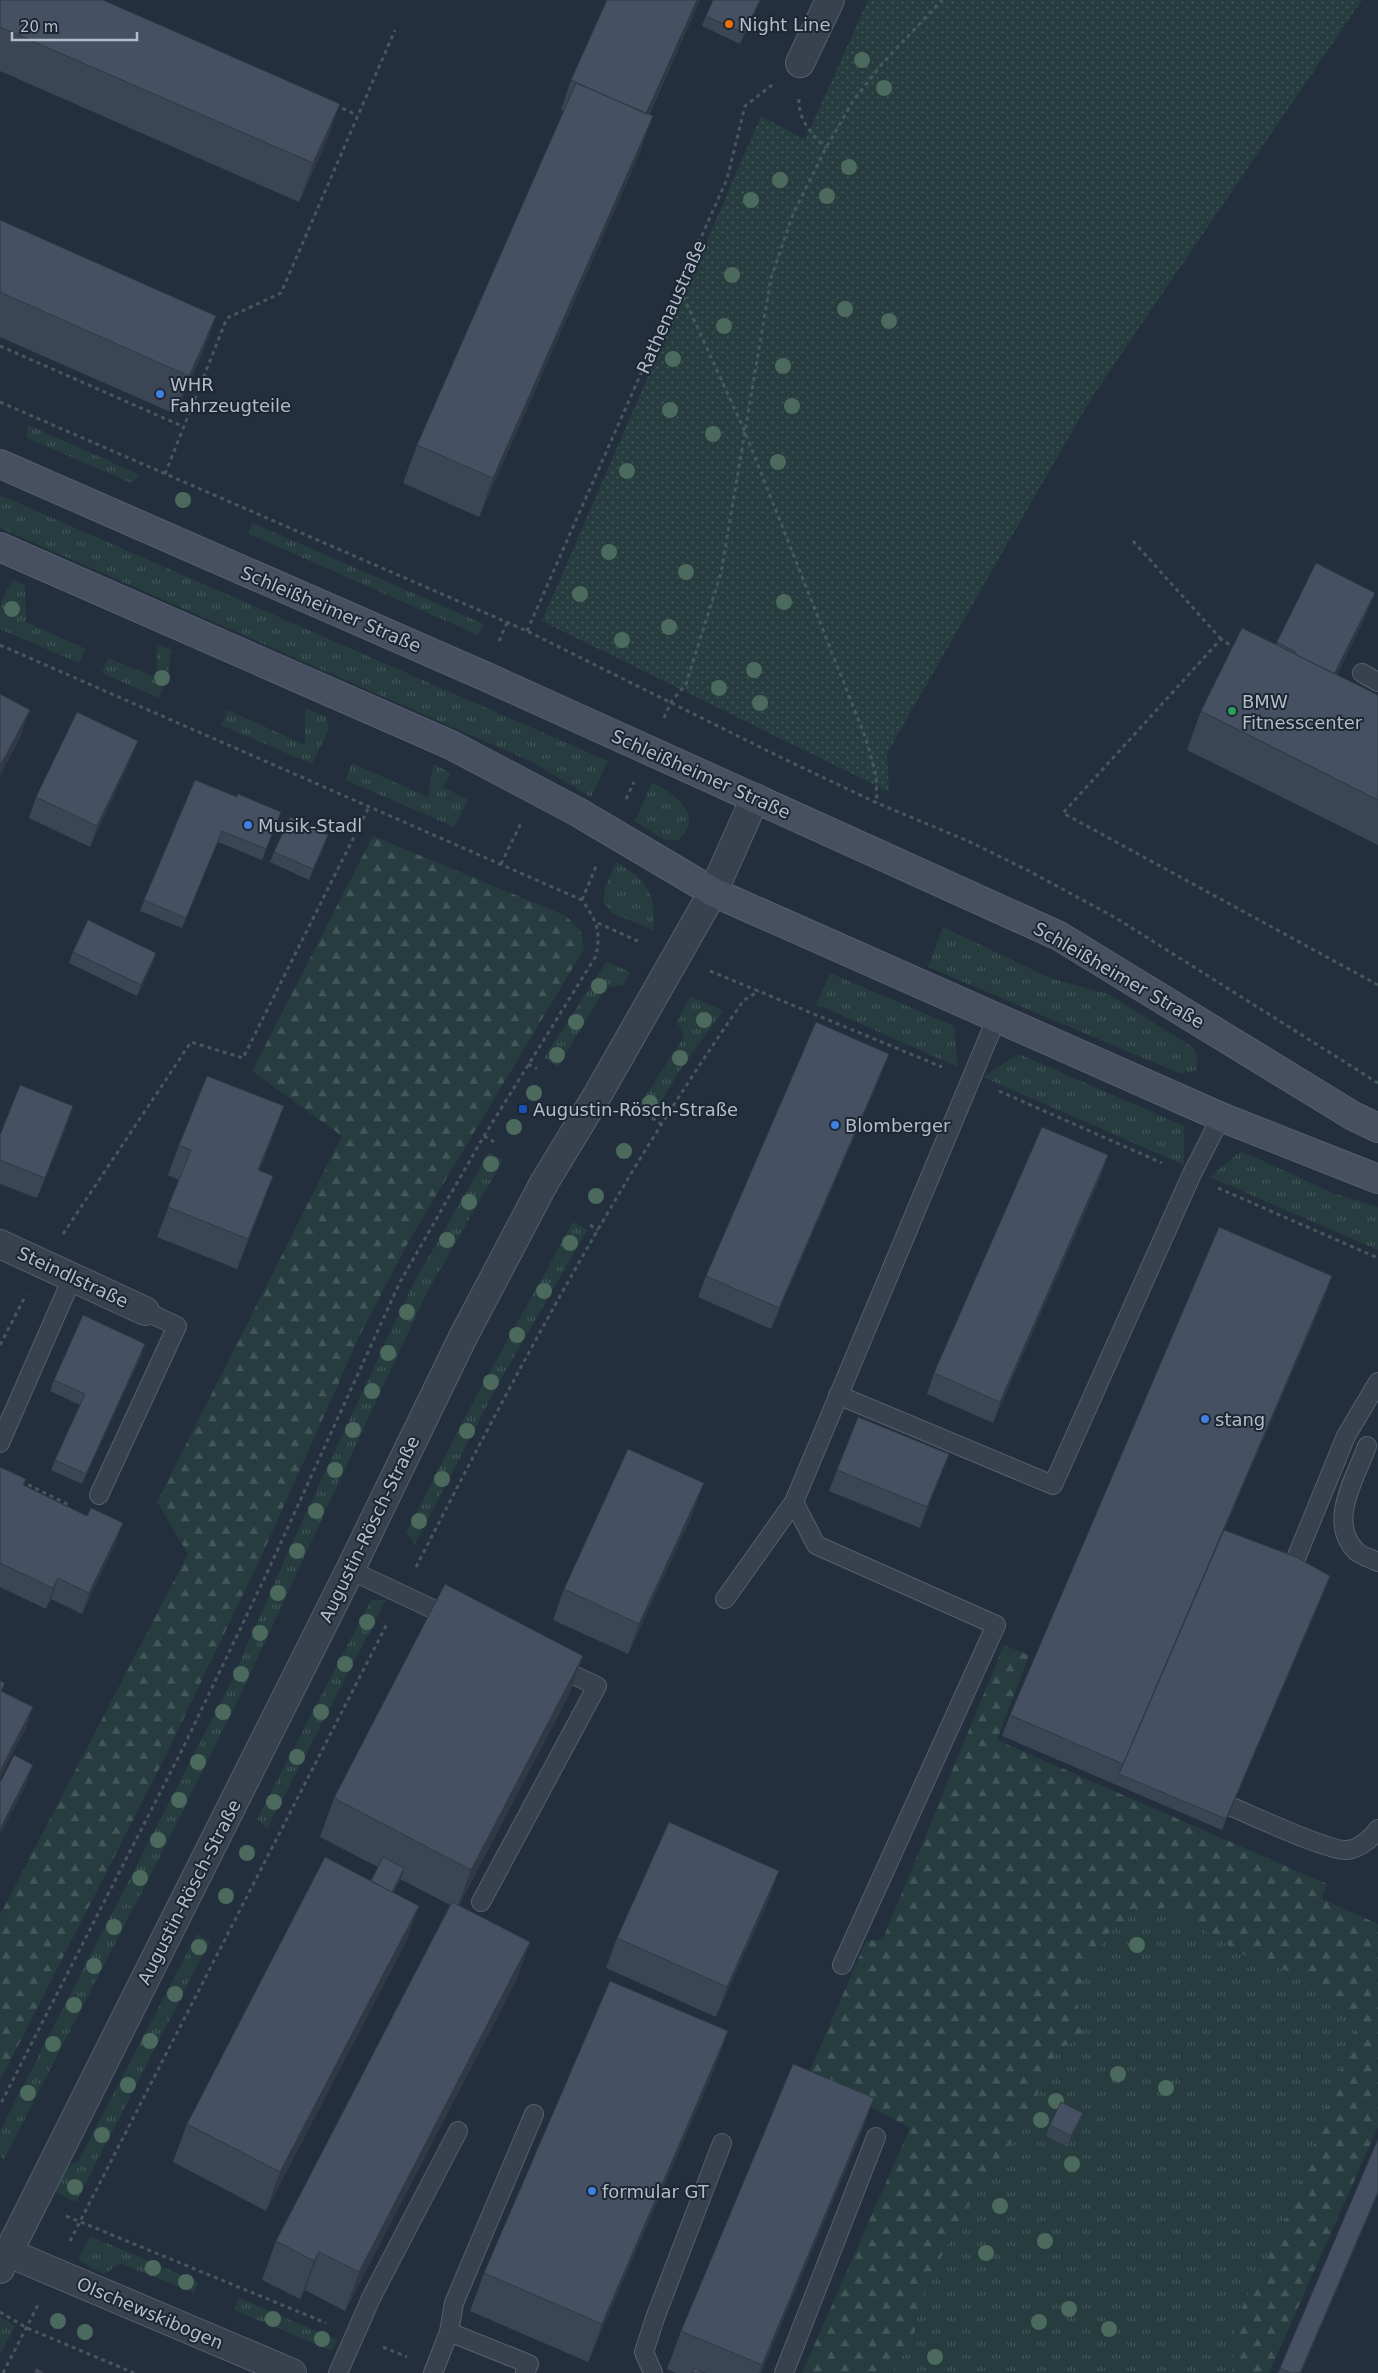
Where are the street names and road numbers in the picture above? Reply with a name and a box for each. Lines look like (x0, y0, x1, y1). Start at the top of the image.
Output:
street label: Rathenaustraße (632, 237, 710, 377)
street label: Schleißheimer Straße (238, 561, 424, 657)
street label: Schleißheimer Straße (608, 725, 794, 823)
street label: Schleißheimer Straße (1030, 917, 1208, 1033)
street label: Steindlstraße (14, 1242, 132, 1312)
street label: Augustin-Rösch-Straße (315, 1432, 423, 1626)
street label: Augustin-Rösch-Straße (133, 1796, 245, 1988)
street label: Olschewskibogen (74, 2273, 226, 2353)

